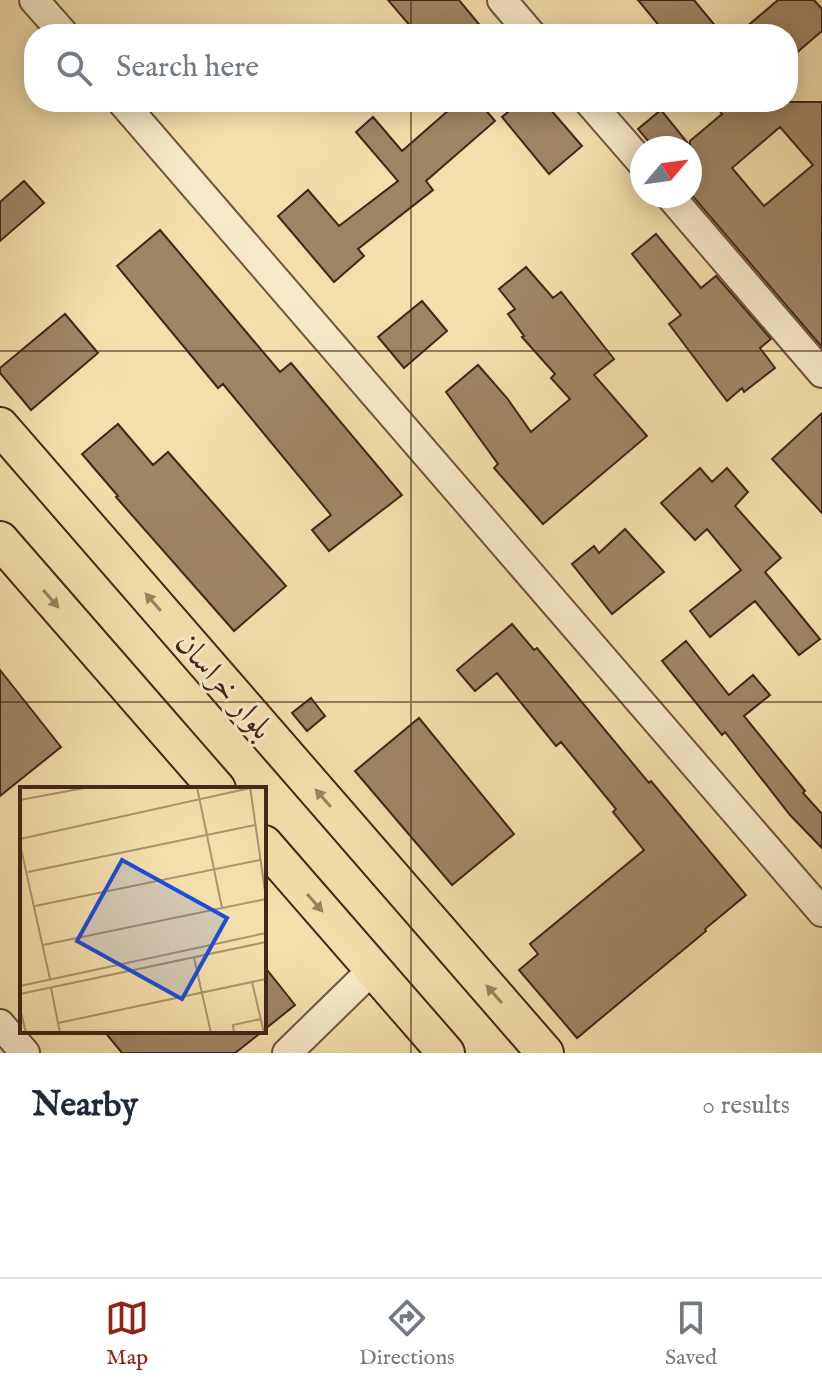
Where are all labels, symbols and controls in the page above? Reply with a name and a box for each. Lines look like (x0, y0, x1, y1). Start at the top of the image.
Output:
search box (24, 24, 798, 112)
icon: search (52, 46, 96, 90)
text: Search here (116, 49, 259, 87)
north arrow (630, 136, 702, 208)
one-way arrow (42, 589, 60, 608)
one-way arrow (145, 592, 162, 612)
street label: بلوار خراسان (165, 624, 281, 749)
inset map (20, 787, 266, 1033)
one-way arrow (315, 788, 333, 807)
one-way arrow (306, 892, 323, 912)
one-way arrow (486, 985, 503, 1005)
text: Nearby (32, 1084, 138, 1127)
text: 0 results (702, 1089, 790, 1122)
tab: Map (105, 1296, 149, 1372)
tab: Directions (359, 1296, 455, 1372)
tab: Saved (665, 1296, 717, 1372)

